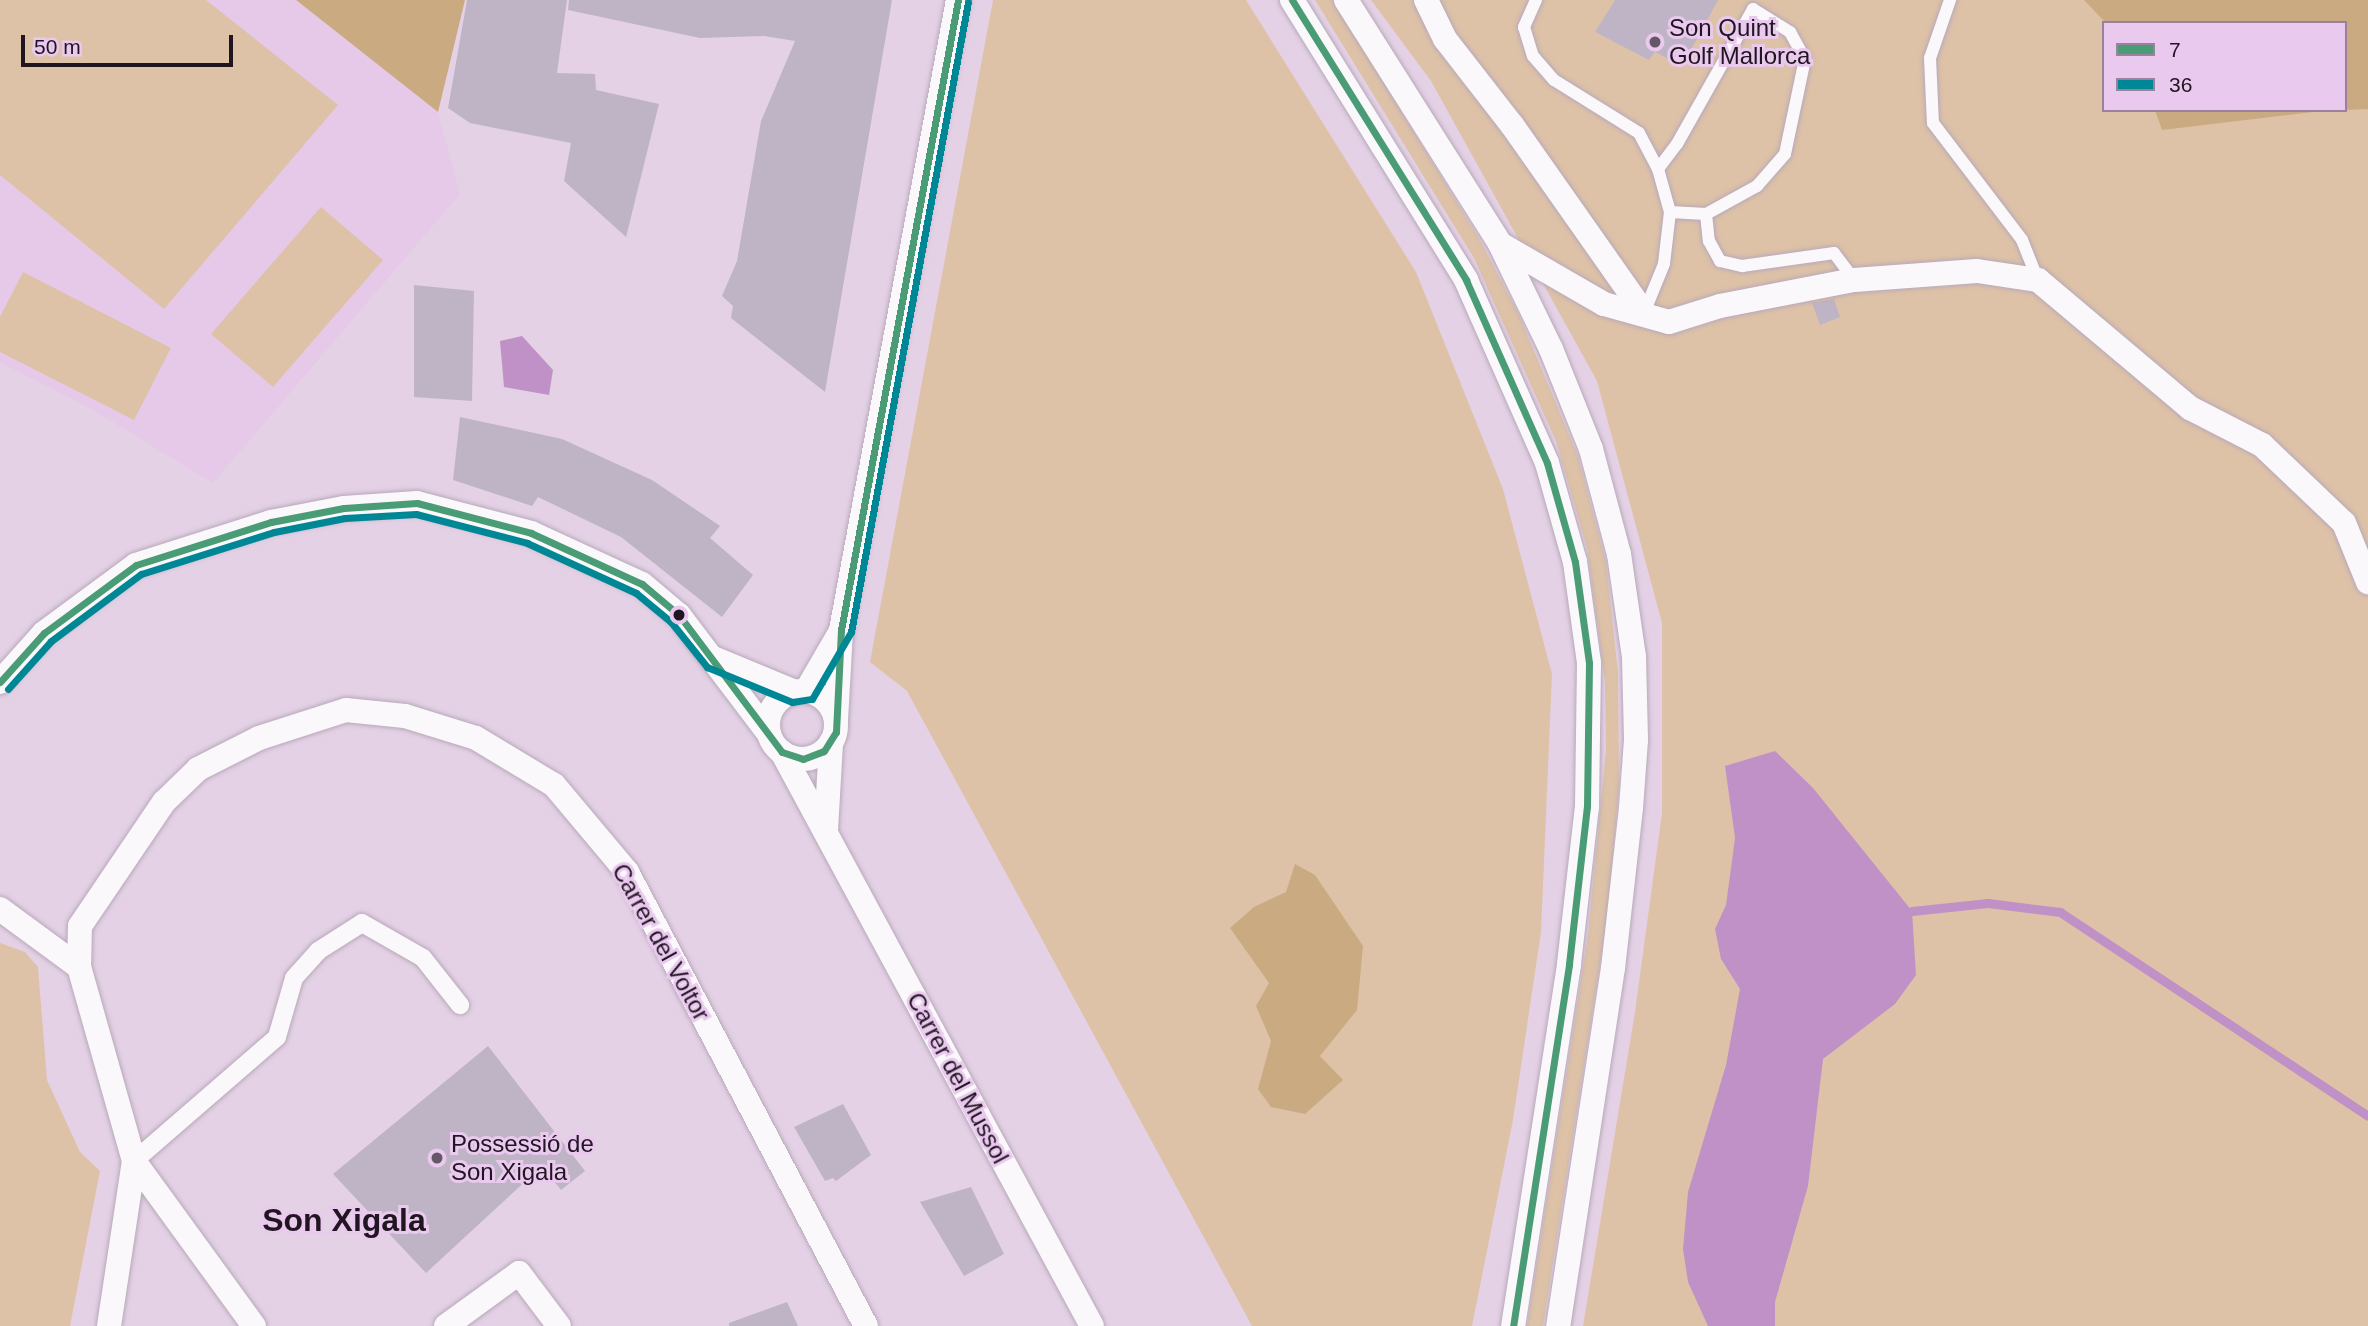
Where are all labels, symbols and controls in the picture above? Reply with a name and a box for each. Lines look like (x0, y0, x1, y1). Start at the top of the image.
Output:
place label: Son Quint Golf Mallorca (1669, 14, 1810, 70)
scale bar (24, 21, 236, 65)
legend (2102, 21, 2347, 112)
marker: Son Quint Golf Mallorca (1647, 34, 1663, 50)
text: 50 m (34, 35, 81, 58)
text: 7 (2169, 38, 2181, 61)
text: 36 (2169, 73, 2192, 96)
unlabelled marker (672, 608, 686, 622)
street label: Carrer del Voltor (606, 859, 716, 1025)
street label: Carrer del Mussol (901, 988, 1015, 1168)
place label: Possessió de Son Xigala (451, 1130, 594, 1186)
marker: Possessió de Son Xigala (429, 1150, 445, 1166)
district label: Son Xigala (262, 1201, 426, 1239)

